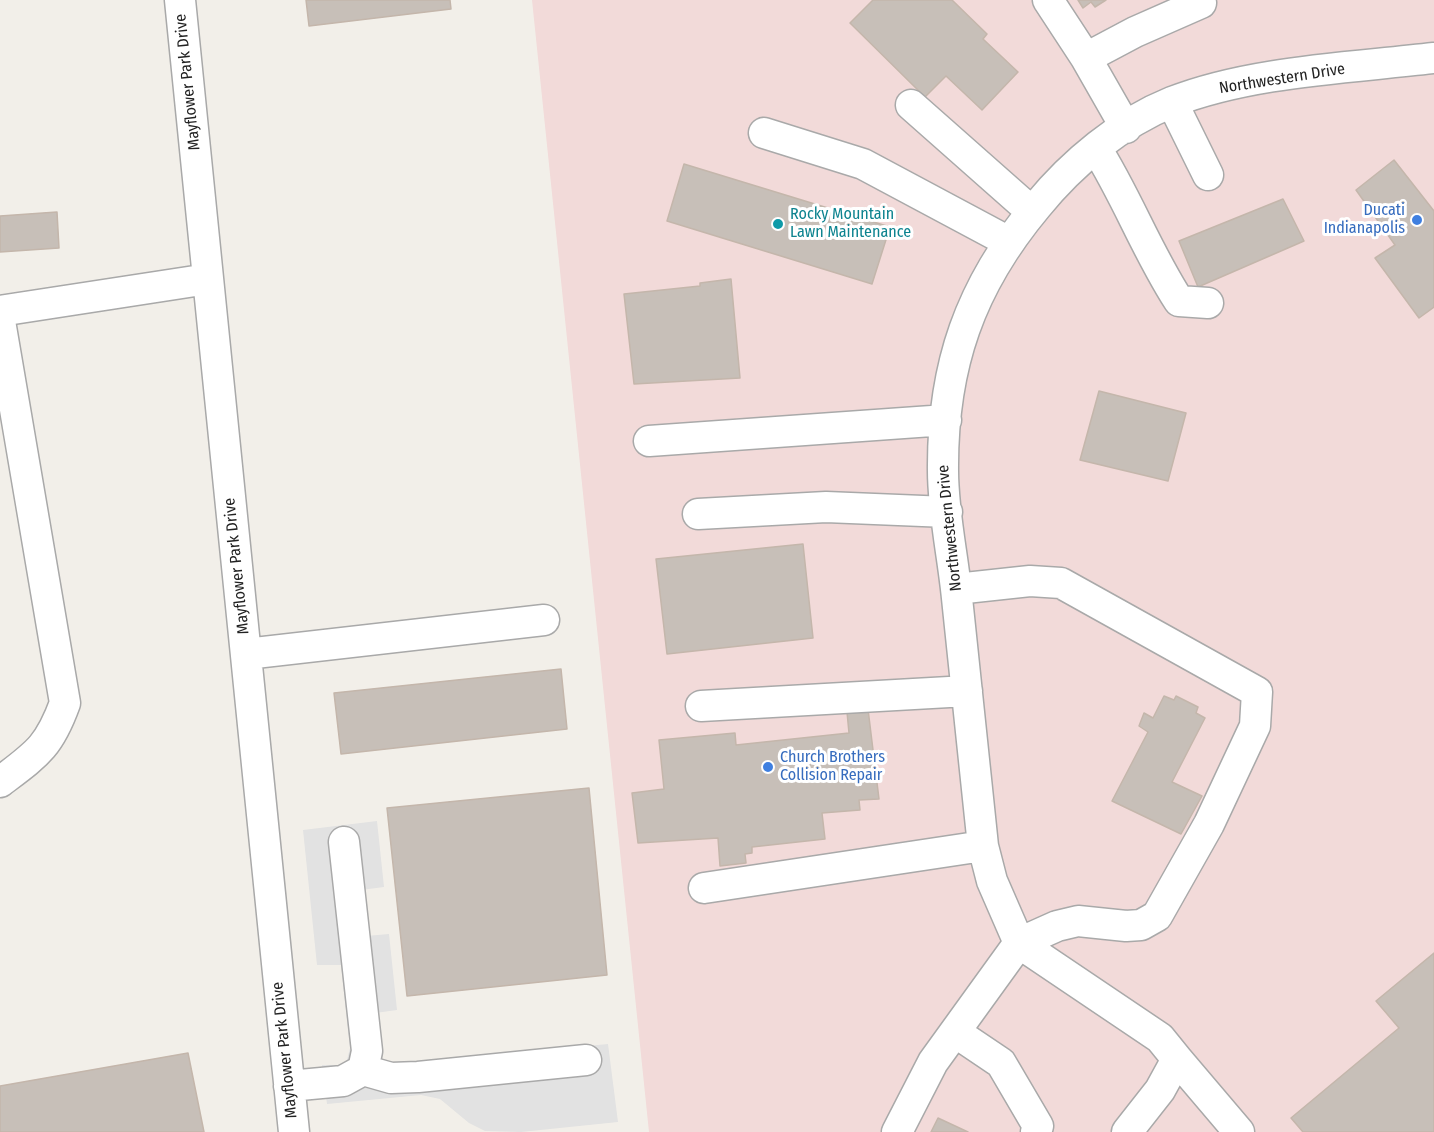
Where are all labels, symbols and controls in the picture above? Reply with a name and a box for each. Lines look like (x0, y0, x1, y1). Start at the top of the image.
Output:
street label: Mayflower Park Drive (171, 13, 205, 151)
street label: Northwestern Drive (1218, 60, 1346, 98)
place label: Ducati Indianapolis (1324, 201, 1405, 239)
place label: Rocky Mountain Lawn Maintenance (790, 205, 911, 243)
marker: Ducati Indianapolis (1410, 213, 1424, 227)
marker: Rocky Mountain Lawn Maintenance (771, 217, 785, 231)
street label: Northwestern Drive (934, 464, 966, 592)
street label: Mayflower Park Drive (220, 497, 254, 635)
place label: Church Brothers Collision Repair (780, 748, 885, 786)
marker: Church Brothers Collision Repair (761, 760, 775, 774)
street label: Mayflower Park Drive (268, 981, 302, 1119)

